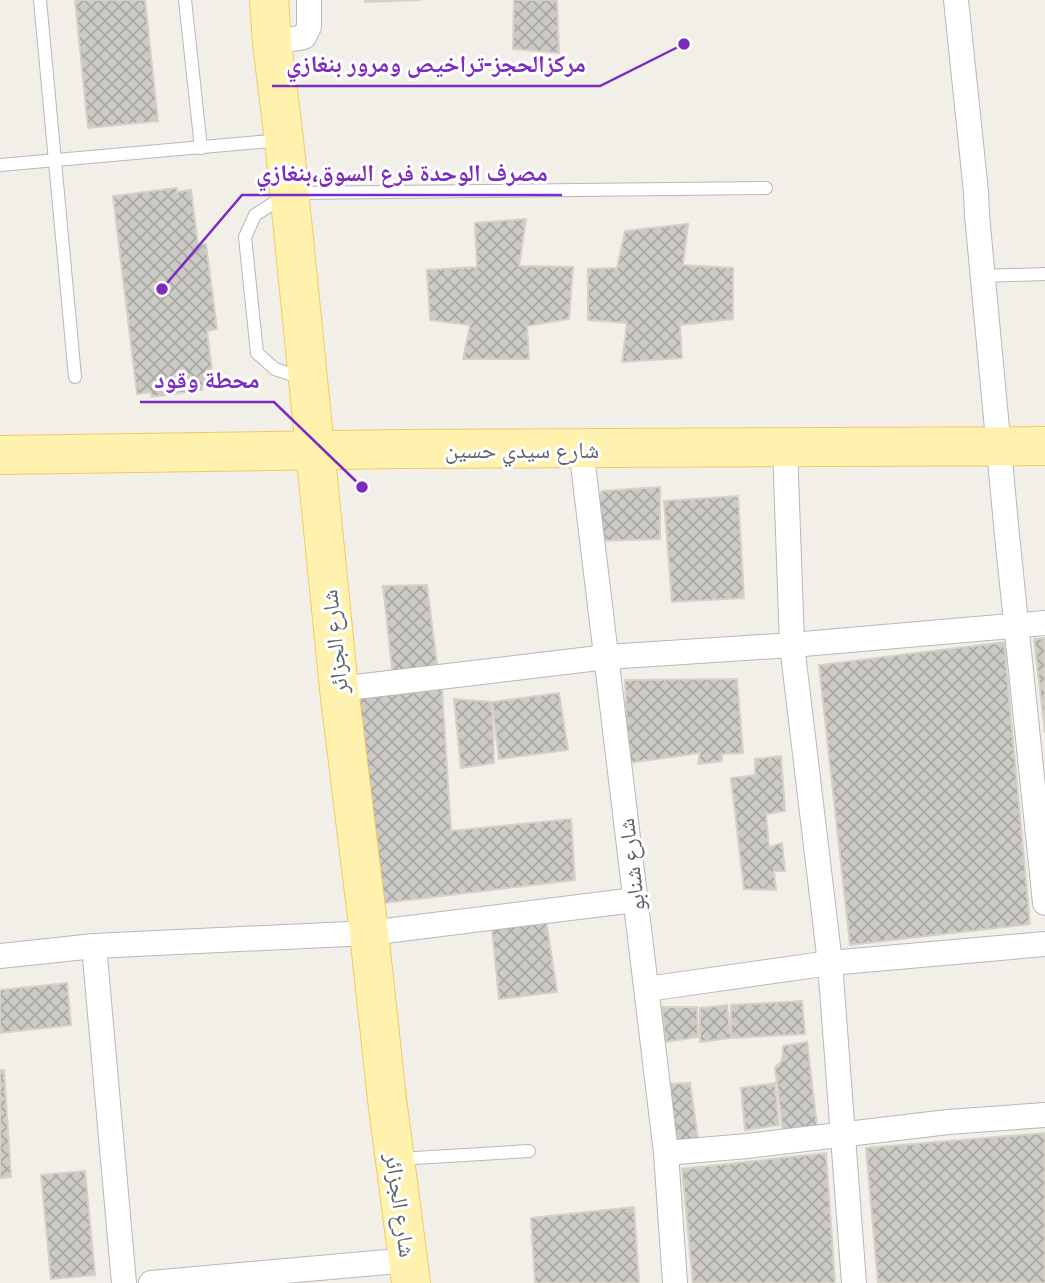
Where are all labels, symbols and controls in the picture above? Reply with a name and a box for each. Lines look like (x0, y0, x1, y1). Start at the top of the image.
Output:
callout: مركزالحجز-تراخيص ومرور بنغازي (272, 41, 600, 86)
text: مركزالحجز-تراخيص ومرور بنغازي (286, 50, 586, 83)
callout: مصرف الوحدة فرع السوق،بنغازي (242, 150, 562, 195)
text: مصرف الوحدة فرع السوق،بنغازي (256, 159, 548, 192)
callout: محطة وقود (140, 357, 274, 402)
text: محطة وقود (154, 366, 260, 393)
street label: شارع سيدي حسين (445, 437, 599, 468)
street label: شارع الجزائر (316, 588, 355, 697)
street label: شارع شنابو (613, 817, 652, 913)
street label: شارع الجزائر (378, 1150, 421, 1259)

